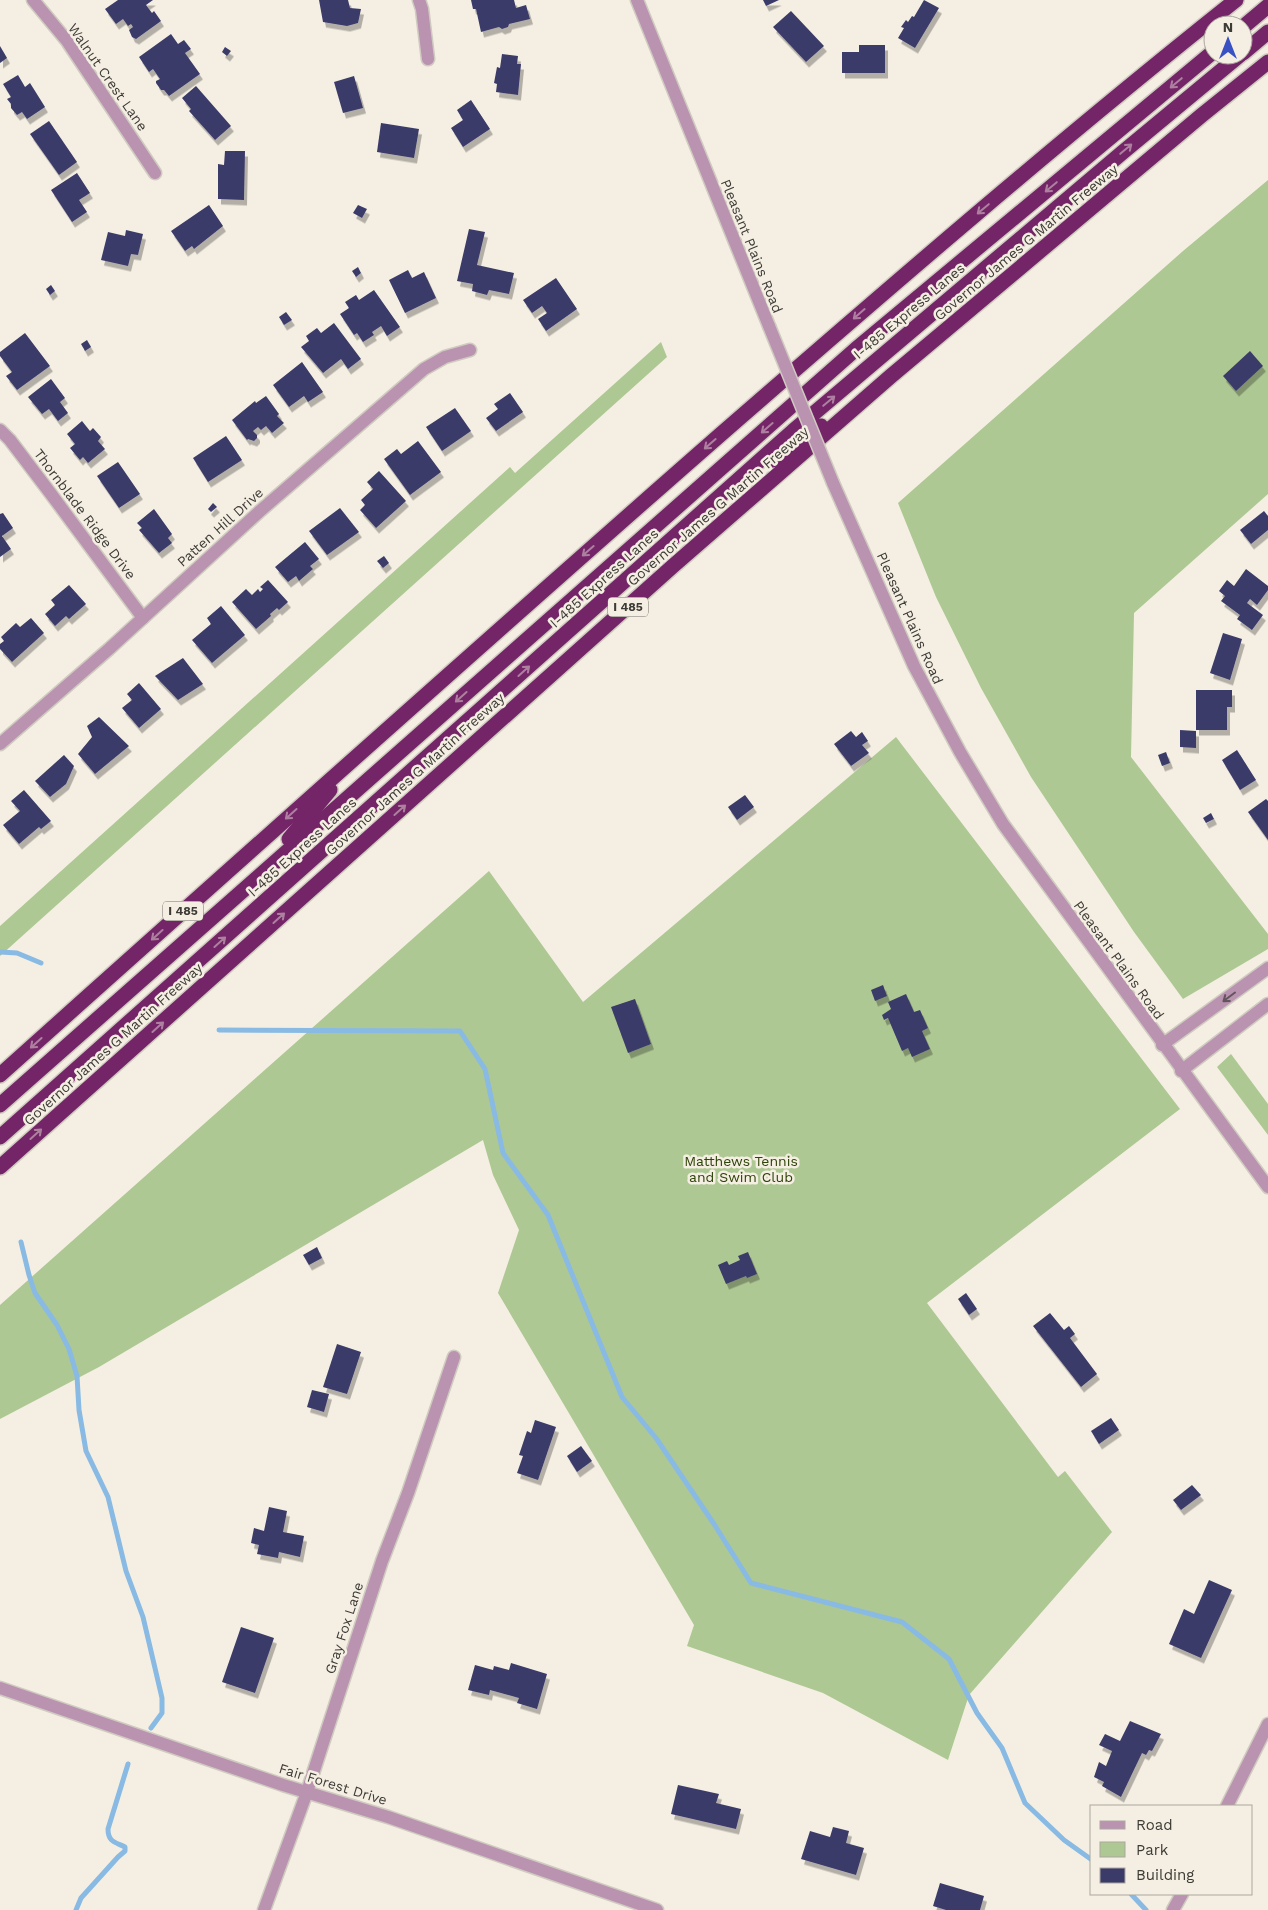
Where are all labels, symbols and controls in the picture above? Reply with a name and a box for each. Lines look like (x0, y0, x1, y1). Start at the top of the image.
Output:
north arrow (1203, 15, 1253, 65)
text: N (1223, 19, 1233, 35)
street label: Walnut Crest Lane (65, 20, 151, 134)
one-way arrow (1169, 77, 1182, 88)
one-way arrow (1120, 143, 1133, 154)
street label: Governor James G Martin Freeway (931, 160, 1122, 323)
street label: Pleasant Plains Road (718, 177, 786, 315)
one-way arrow (1044, 181, 1057, 192)
one-way arrow (977, 204, 990, 215)
street label: I-485 Express Lanes (850, 260, 968, 362)
one-way arrow (852, 309, 865, 320)
one-way arrow (822, 395, 835, 406)
one-way arrow (760, 422, 773, 433)
street label: Governor James G Martin Freeway (624, 423, 812, 589)
one-way arrow (704, 439, 717, 450)
street label: Thornblade Ridge Drive (31, 446, 139, 582)
street label: Patten Hill Drive (174, 484, 266, 570)
street label: I-485 Express Lanes (547, 525, 661, 631)
one-way arrow (581, 545, 594, 557)
street label: Pleasant Plains Road (874, 550, 946, 686)
road number: I 485 (608, 598, 648, 616)
one-way arrow (517, 665, 530, 677)
street label: Governor James G Martin Freeway (323, 689, 508, 858)
one-way arrow (454, 691, 467, 703)
street label: I-485 Express Lanes (245, 794, 359, 900)
one-way arrow (394, 804, 407, 815)
one-way arrow (285, 809, 298, 820)
street label: Pleasant Plains Road (1071, 898, 1167, 1022)
road number: I 485 (163, 901, 203, 920)
one-way arrow (272, 912, 285, 923)
one-way arrow (151, 929, 164, 940)
one-way arrow (213, 936, 226, 948)
street label: Governor James G Martin Freeway (21, 959, 206, 1128)
one-way arrow (1222, 992, 1236, 1002)
one-way arrow (151, 1021, 164, 1033)
one-way arrow (30, 1037, 43, 1049)
one-way arrow (30, 1129, 43, 1140)
park label: Matthews Tennis and Swim Club (684, 1153, 798, 1185)
street label: Gray Fox Lane (322, 1580, 366, 1676)
street label: Fair Forest Drive (277, 1760, 389, 1808)
legend (1090, 1805, 1253, 1895)
text: Road (1136, 1816, 1173, 1834)
text: Park (1136, 1841, 1169, 1859)
text: Building (1136, 1866, 1194, 1884)

